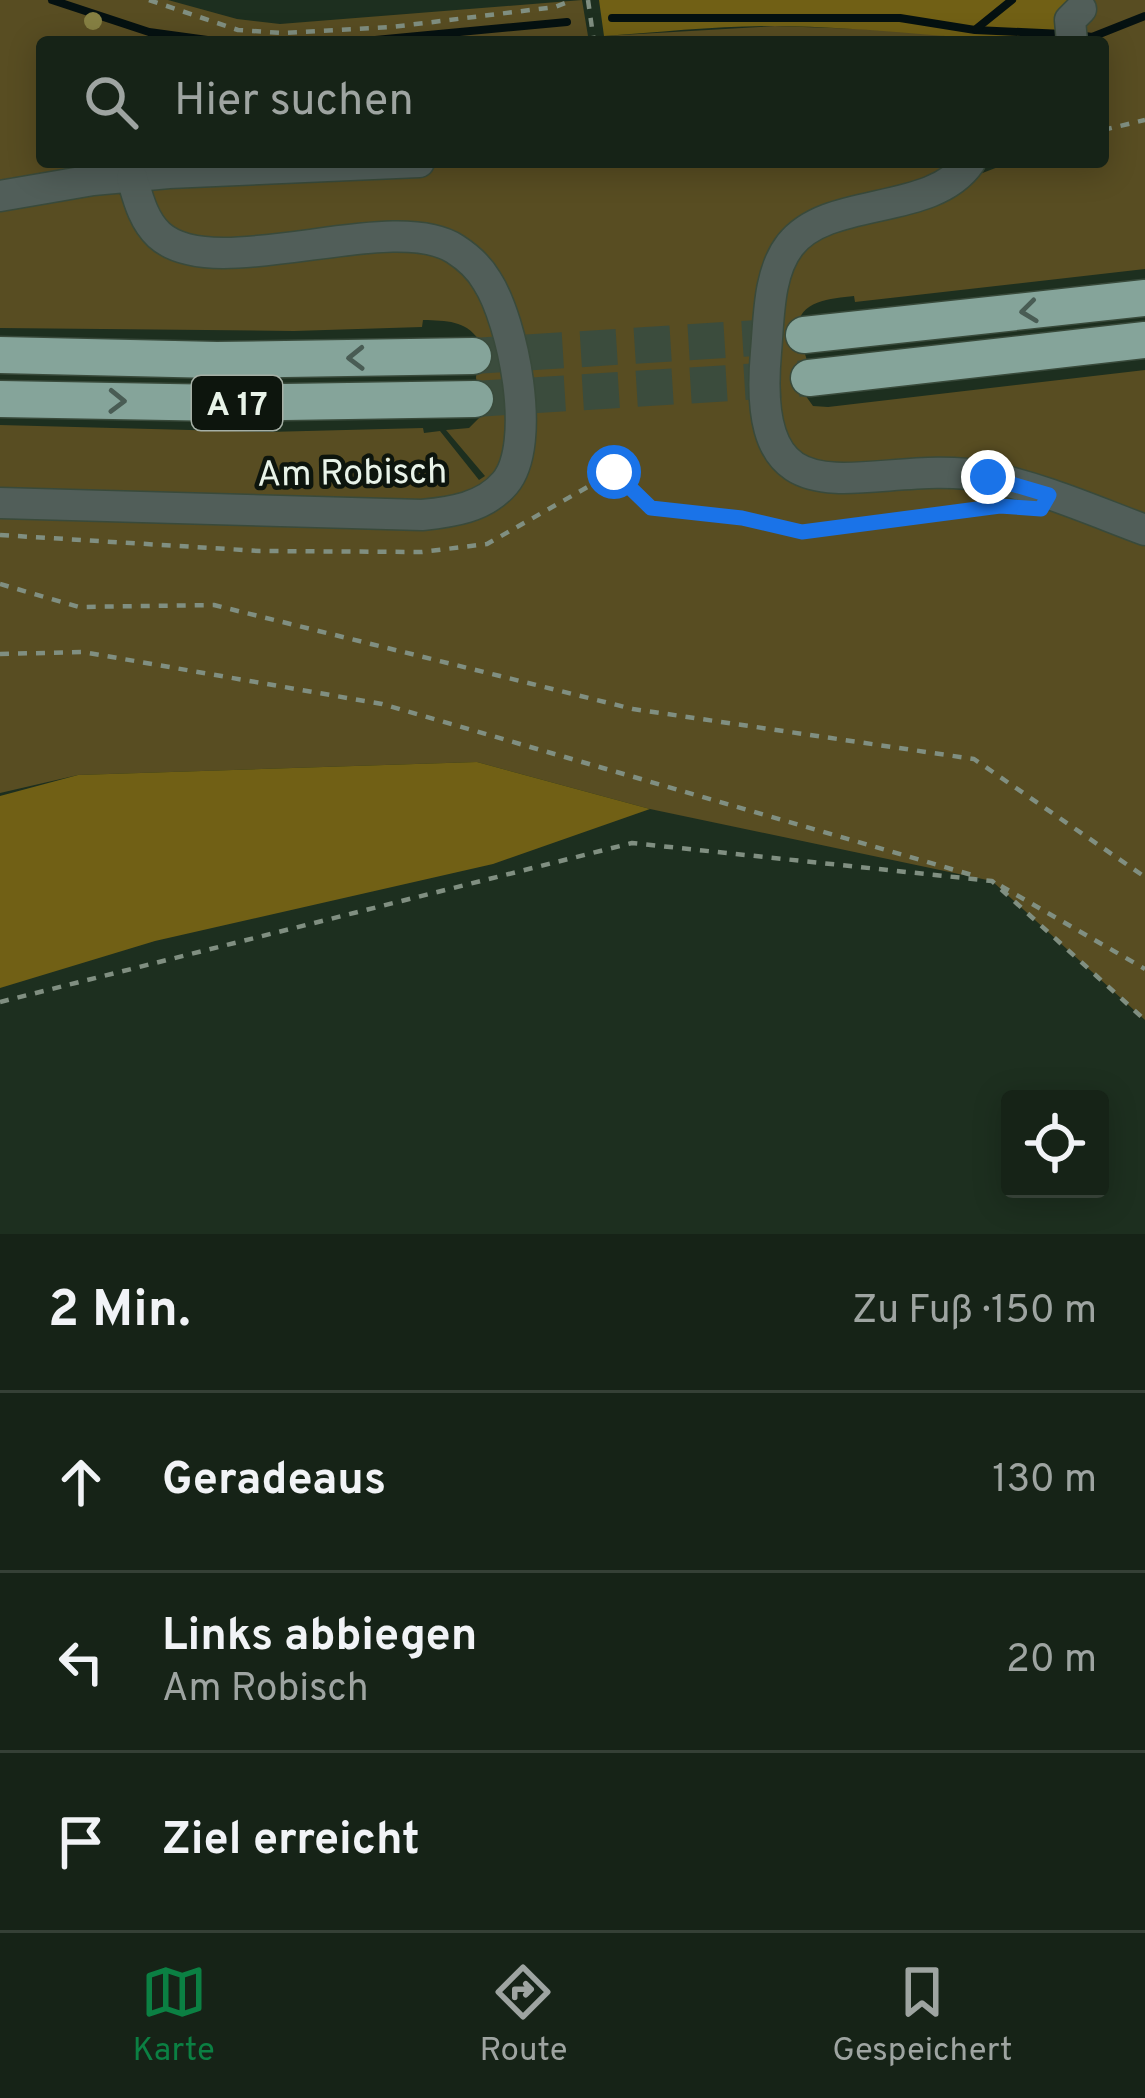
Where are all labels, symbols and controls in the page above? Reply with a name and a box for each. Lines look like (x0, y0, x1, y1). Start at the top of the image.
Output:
search box (36, 36, 1109, 168)
icon: search (78, 69, 144, 135)
text: Hier suchen (174, 74, 414, 131)
one-way arrow (1019, 298, 1038, 323)
one-way arrow (346, 345, 365, 371)
road number: A 17 (192, 376, 282, 430)
one-way arrow (108, 388, 127, 414)
route start (587, 445, 641, 499)
street label: Am Robisch (256, 450, 448, 500)
route end (961, 450, 1015, 504)
map controls (1001, 1090, 1109, 1198)
button: locate (1001, 1090, 1109, 1198)
text: 2 Min. (48, 1280, 191, 1345)
text: Zu Fuß · 150 m (852, 1288, 1097, 1337)
icon: ahead (48, 1449, 114, 1515)
text: Geradeaus (162, 1453, 386, 1510)
text: 130 m (992, 1457, 1097, 1506)
text: Links abbiegen (162, 1609, 477, 1666)
icon: left (48, 1629, 114, 1695)
text: 20 m (1006, 1637, 1097, 1686)
text: Am Robisch (162, 1666, 369, 1715)
icon: arrive (48, 1809, 114, 1875)
text: Ziel erreicht (162, 1813, 420, 1870)
tab: Karte (132, 1959, 215, 2073)
tab: Route (479, 1959, 567, 2073)
tab: Gespeichert (832, 1959, 1013, 2073)

